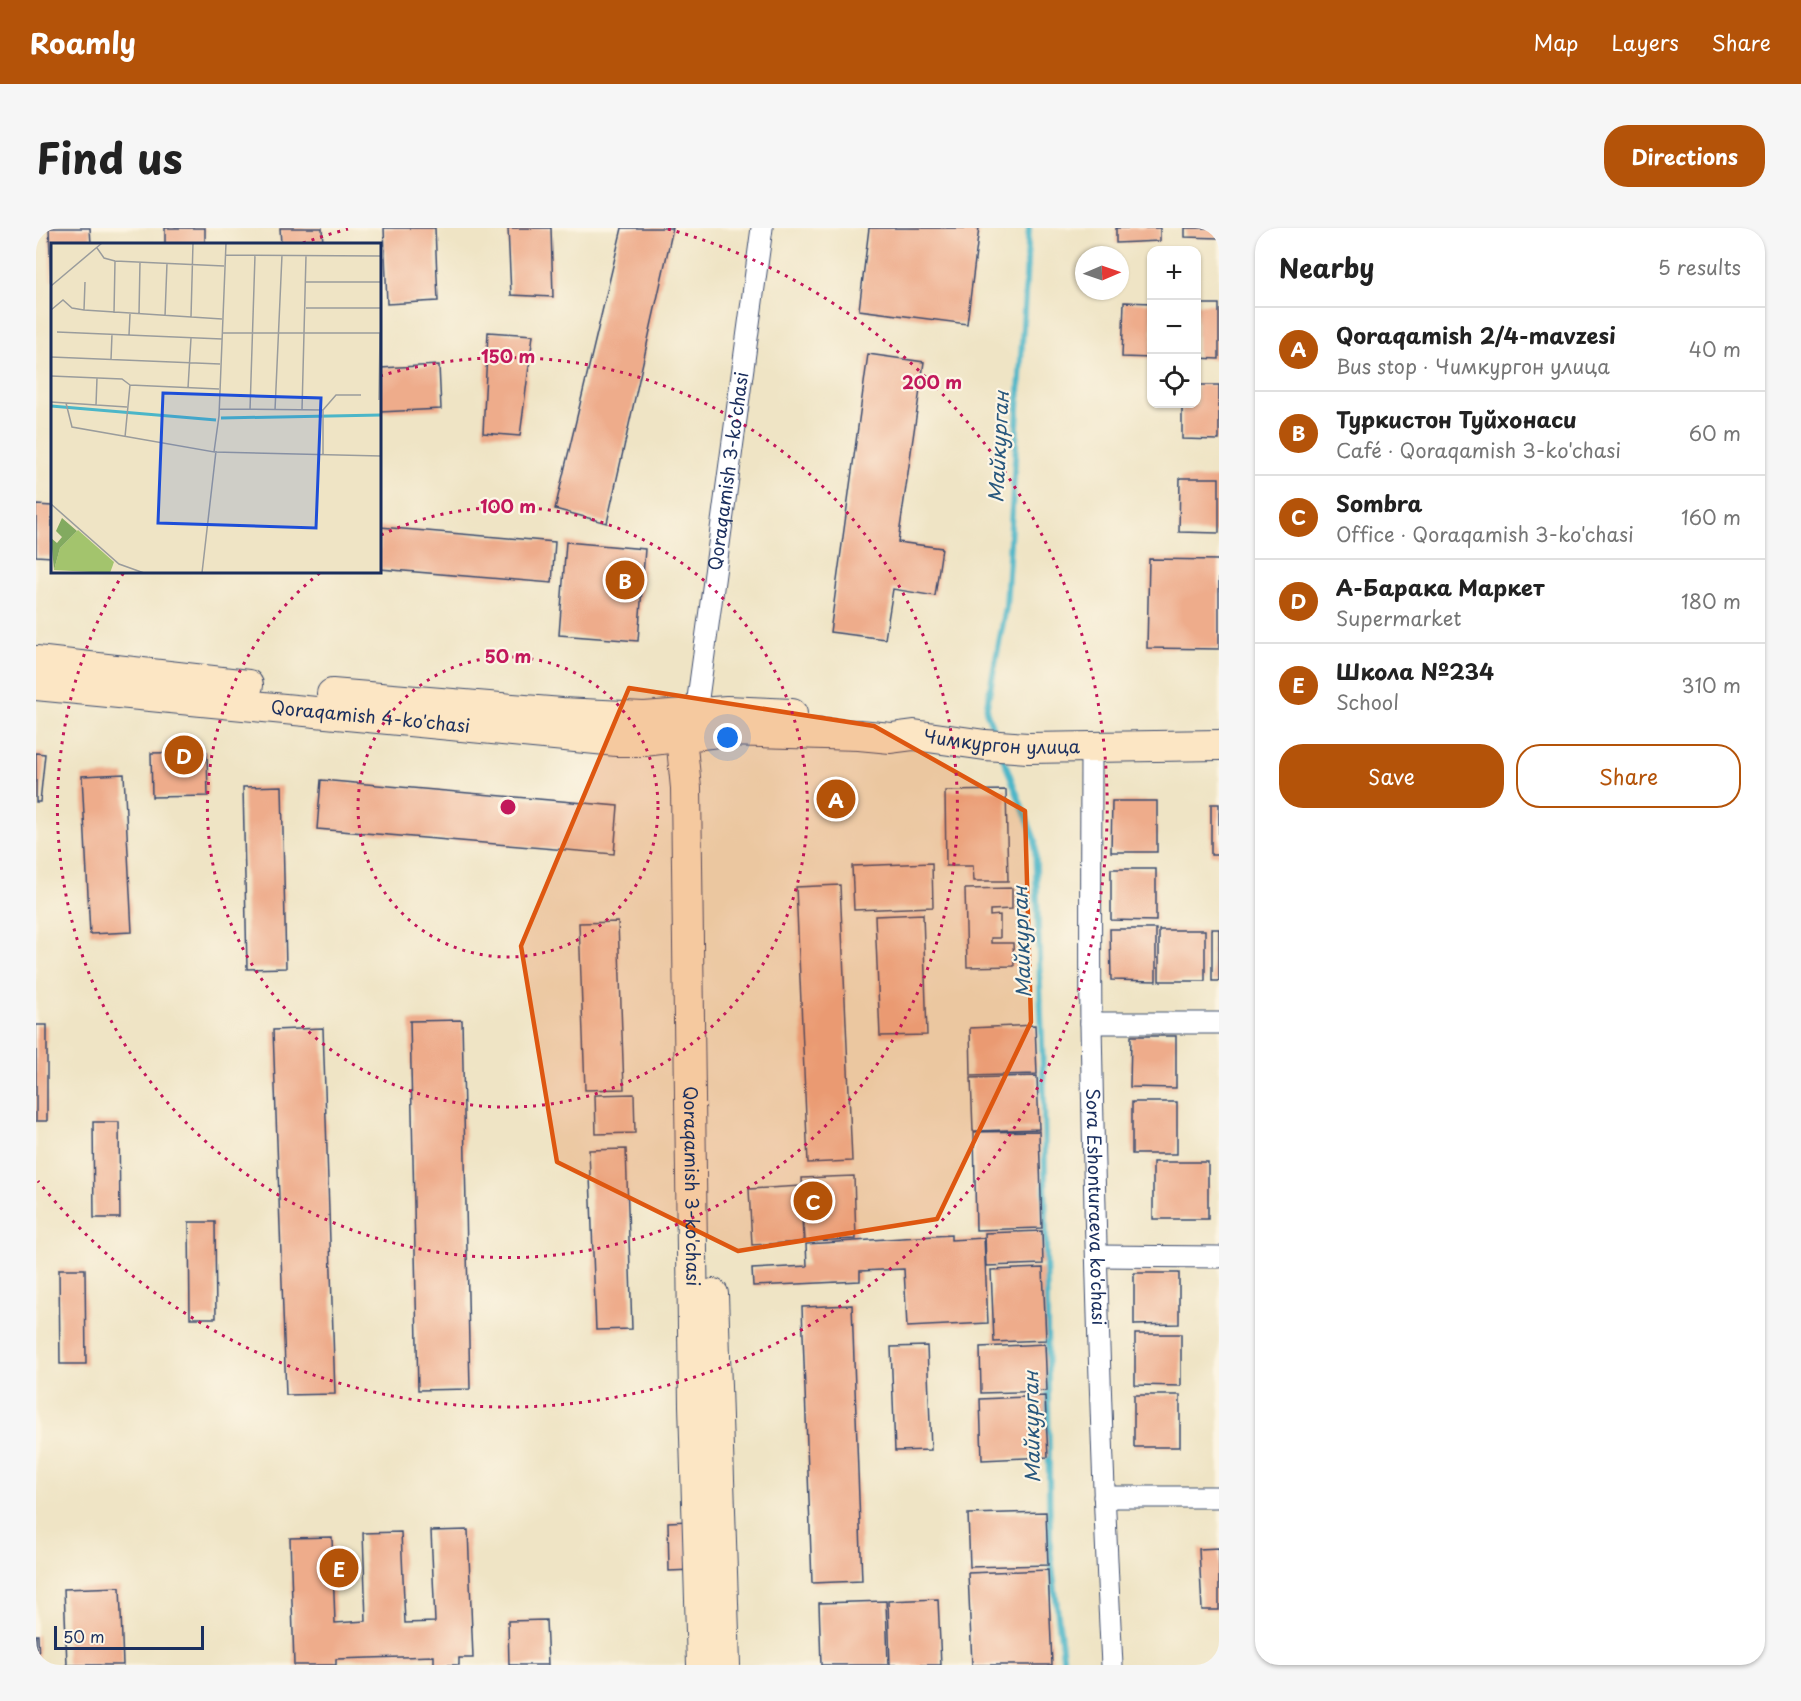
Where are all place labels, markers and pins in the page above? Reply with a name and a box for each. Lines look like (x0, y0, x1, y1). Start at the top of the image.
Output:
pin: B (606, 558, 644, 602)
pin: D (164, 732, 204, 778)
pin: A (816, 776, 856, 822)
centre of rings (498, 797, 518, 817)
pin: C (794, 1178, 832, 1224)
pin: E (320, 1546, 358, 1590)

